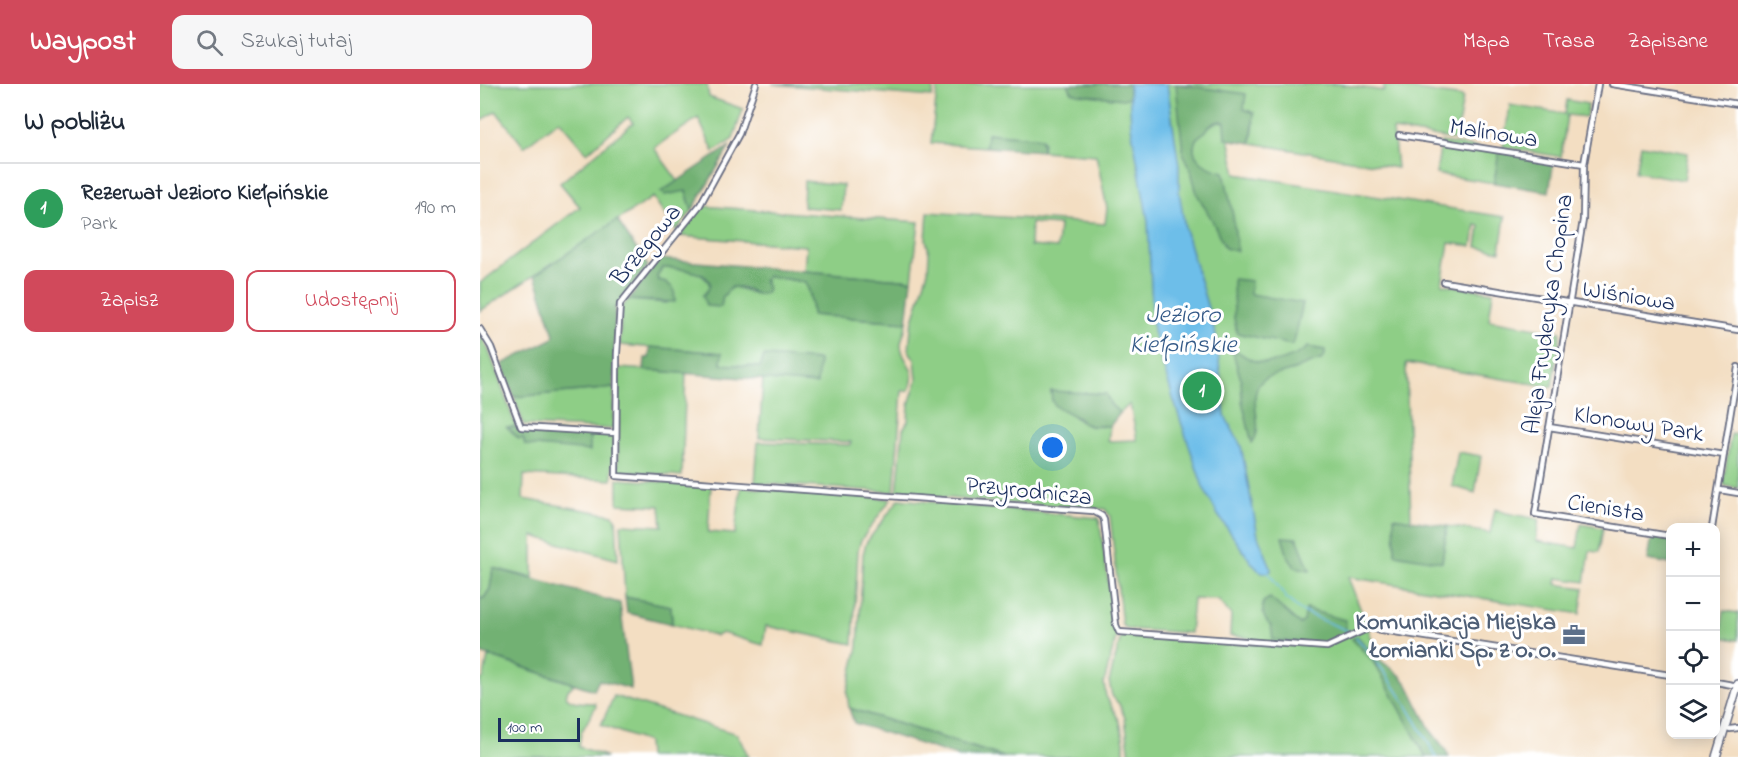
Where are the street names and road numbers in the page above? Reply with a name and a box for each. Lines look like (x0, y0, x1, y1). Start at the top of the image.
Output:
street label: Malinowa (1447, 110, 1540, 159)
street label: Aleja Fryderyka Chopina (1515, 192, 1585, 437)
street label: Brzegowa (602, 197, 691, 295)
street label: Wiśniowa (1580, 273, 1678, 322)
street label: Klonowy Park (1571, 398, 1706, 454)
street label: Przyrodnicza (964, 468, 1093, 517)
street label: Cienista (1565, 486, 1647, 533)

